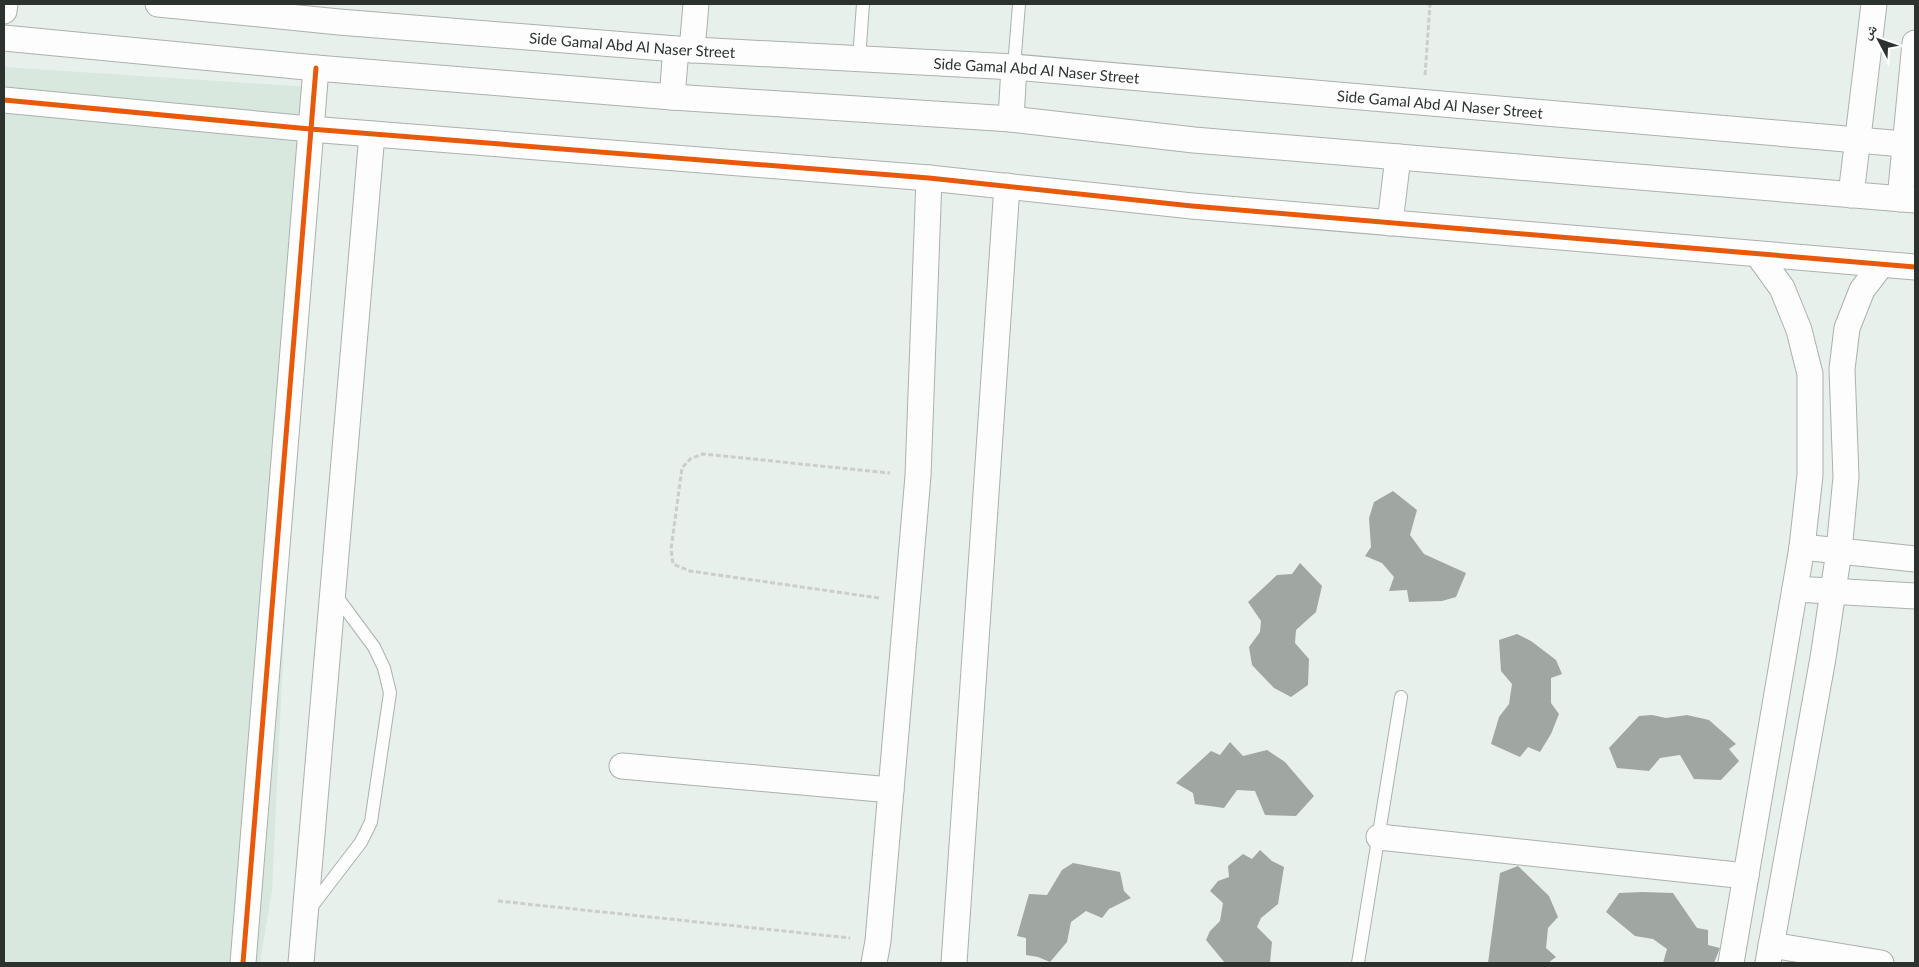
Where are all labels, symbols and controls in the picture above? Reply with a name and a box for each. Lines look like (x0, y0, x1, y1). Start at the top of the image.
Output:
north arrow (1854, 15, 1904, 65)
text: ش (1858, 20, 1881, 43)
street label: Side Gamal Abd Al Naser Street (529, 28, 736, 61)
street label: Side Gamal Abd Al Naser Street (933, 54, 1141, 87)
street label: Side Gamal Abd Al Naser Street (1336, 86, 1544, 122)

